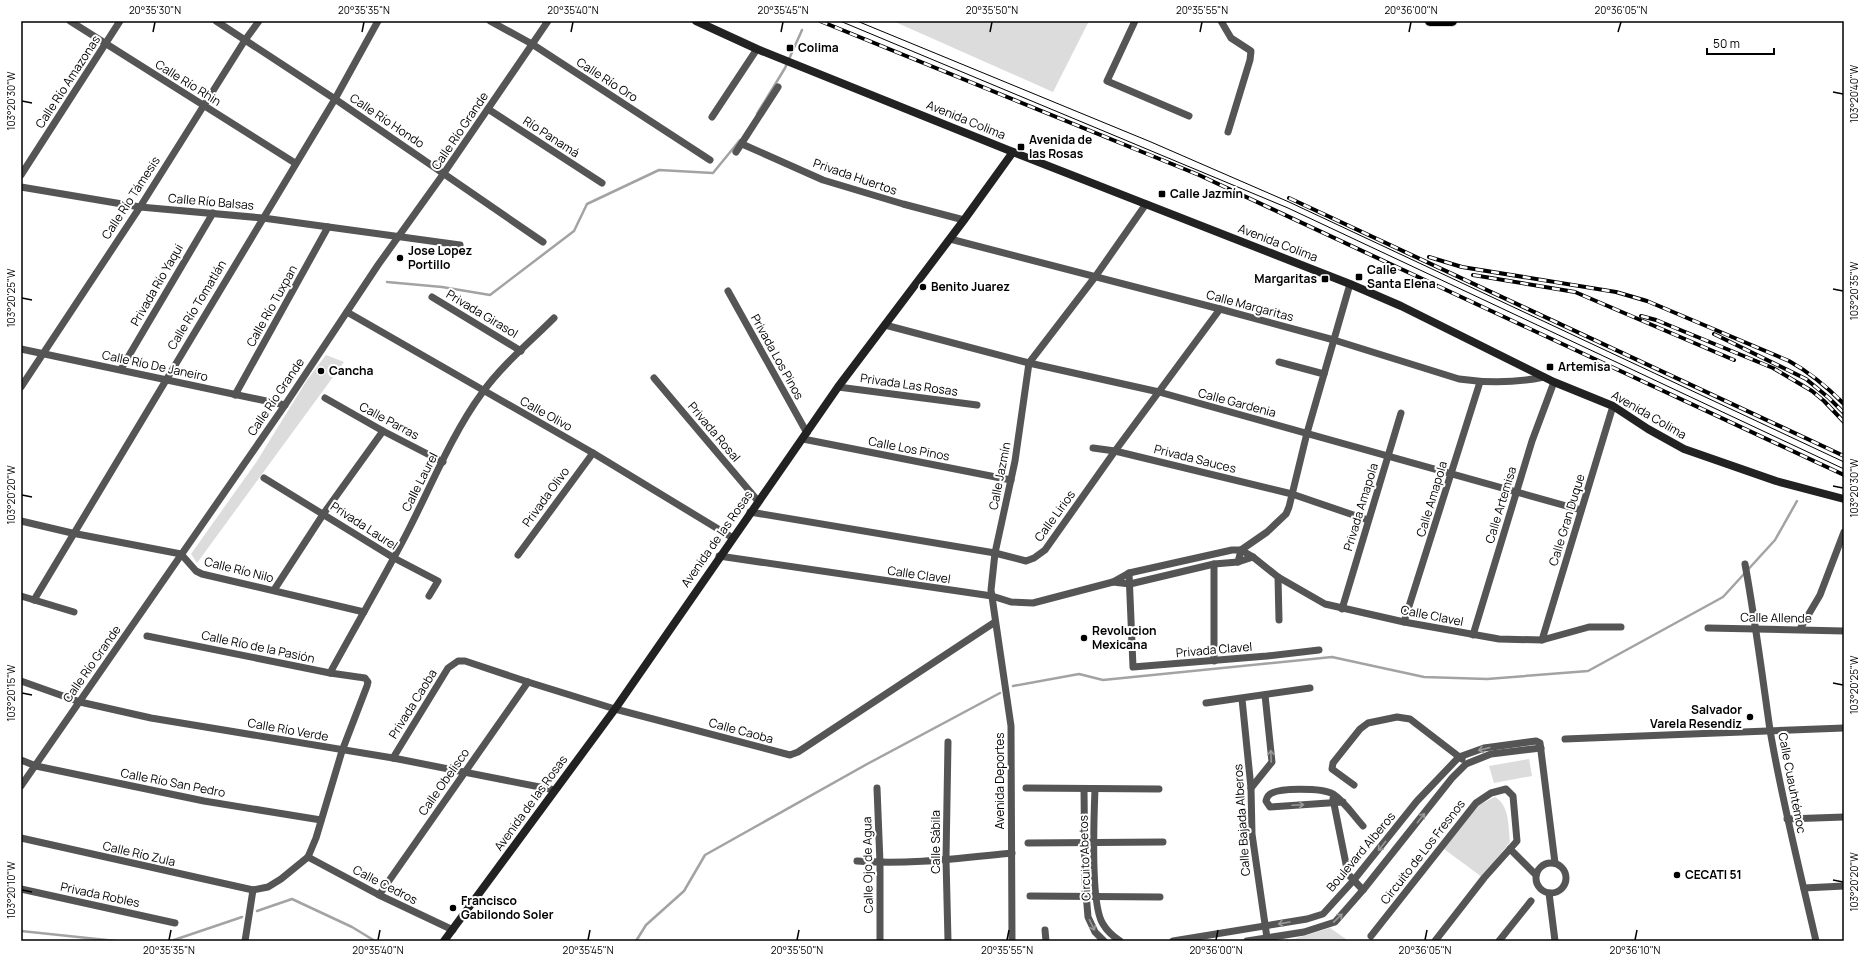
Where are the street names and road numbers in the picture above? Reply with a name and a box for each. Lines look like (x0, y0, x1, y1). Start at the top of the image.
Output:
street label: Calle Río Amazonas (31, 32, 104, 132)
street label: Calle Río Oro (573, 53, 641, 106)
street label: Calle Río Rhin (152, 56, 224, 110)
street label: Calle Río Grande (427, 88, 492, 173)
street label: Calle Río Hondo (347, 89, 428, 152)
street label: Avenida Colima (924, 96, 1008, 143)
street label: Río Panamá (520, 112, 583, 161)
street label: Calle Río Támesis (97, 153, 164, 242)
street label: Privada Huertos (811, 154, 899, 199)
street label: Calle Río Balsas (167, 189, 255, 214)
street label: Avenida Colima (1236, 220, 1320, 266)
street label: Privada Río Yaqui (126, 241, 187, 329)
street label: Calle Río Tomatlán (163, 257, 230, 353)
street label: Calle Río Tuxpan (242, 262, 301, 350)
street label: Privada Girasol (443, 285, 521, 342)
street label: Calle Margaritas (1205, 286, 1296, 325)
street label: Privada Los Pinos (747, 311, 808, 403)
street label: Calle Río De Janeiro (100, 346, 210, 385)
street label: Calle Río Grande (243, 354, 308, 439)
street label: Privada Las Rosas (859, 369, 959, 400)
street label: Calle Gardenia (1196, 384, 1278, 421)
street label: Avenida Colima (1609, 386, 1690, 443)
street label: Calle Olivo (517, 392, 576, 435)
street label: Calle Parras (356, 398, 422, 443)
street label: Privada Rosal (684, 398, 744, 465)
street label: Calle Los Pinos (867, 432, 951, 465)
street label: Calle Jazmín (985, 440, 1014, 511)
street label: Privada Sauces (1152, 440, 1238, 477)
street label: Calle Laurel (397, 449, 442, 514)
street label: Calle Amapola (1412, 459, 1451, 539)
street label: Privada Amapola (1339, 461, 1382, 553)
street label: Privada Olivo (518, 463, 573, 530)
street label: Calle Artemisa (1481, 464, 1520, 545)
street label: Calle Gran Duque (1544, 472, 1589, 568)
street label: Avenida de las Rosas (677, 487, 756, 590)
street label: Calle Lirios (1030, 487, 1079, 545)
street label: Privada Laurel (327, 498, 401, 554)
street label: Calle Río Nilo (203, 553, 276, 586)
street label: Calle Clavel (886, 562, 952, 587)
street label: Calle Clavel (1399, 601, 1465, 630)
street label: Calle Allende (1740, 608, 1812, 627)
street label: Calle Río Grande (59, 622, 125, 706)
street label: Calle Río de la Pasión (200, 626, 316, 667)
street label: Privada Clavel (1175, 638, 1253, 661)
street label: Privada Caoba (384, 666, 441, 742)
street label: Calle Río Verde (246, 714, 330, 745)
street label: Calle Caoba (707, 714, 775, 747)
street label: Calle Cuauhtémoc (1774, 731, 1811, 835)
street label: Avenida Deportes (991, 732, 1008, 830)
street label: Calle Obelisco (414, 745, 473, 819)
street label: Avenida de las Rosas (490, 751, 571, 854)
street label: Calle Bajada Alberos (1229, 763, 1254, 877)
street label: Calle Río San Pedro (119, 764, 227, 801)
street label: Circuito de Los Fresnos (1376, 796, 1469, 908)
street label: Boulevard Alberos (1322, 808, 1399, 895)
street label: Calle Sábila (927, 810, 944, 874)
street label: Circuito Abetos (1075, 815, 1094, 901)
street label: Calle Ojo de Agua (858, 817, 877, 913)
street label: Calle Río Zula (101, 837, 177, 870)
street label: Calle Cedros (350, 861, 421, 908)
street label: Privada Robles (59, 878, 141, 911)

